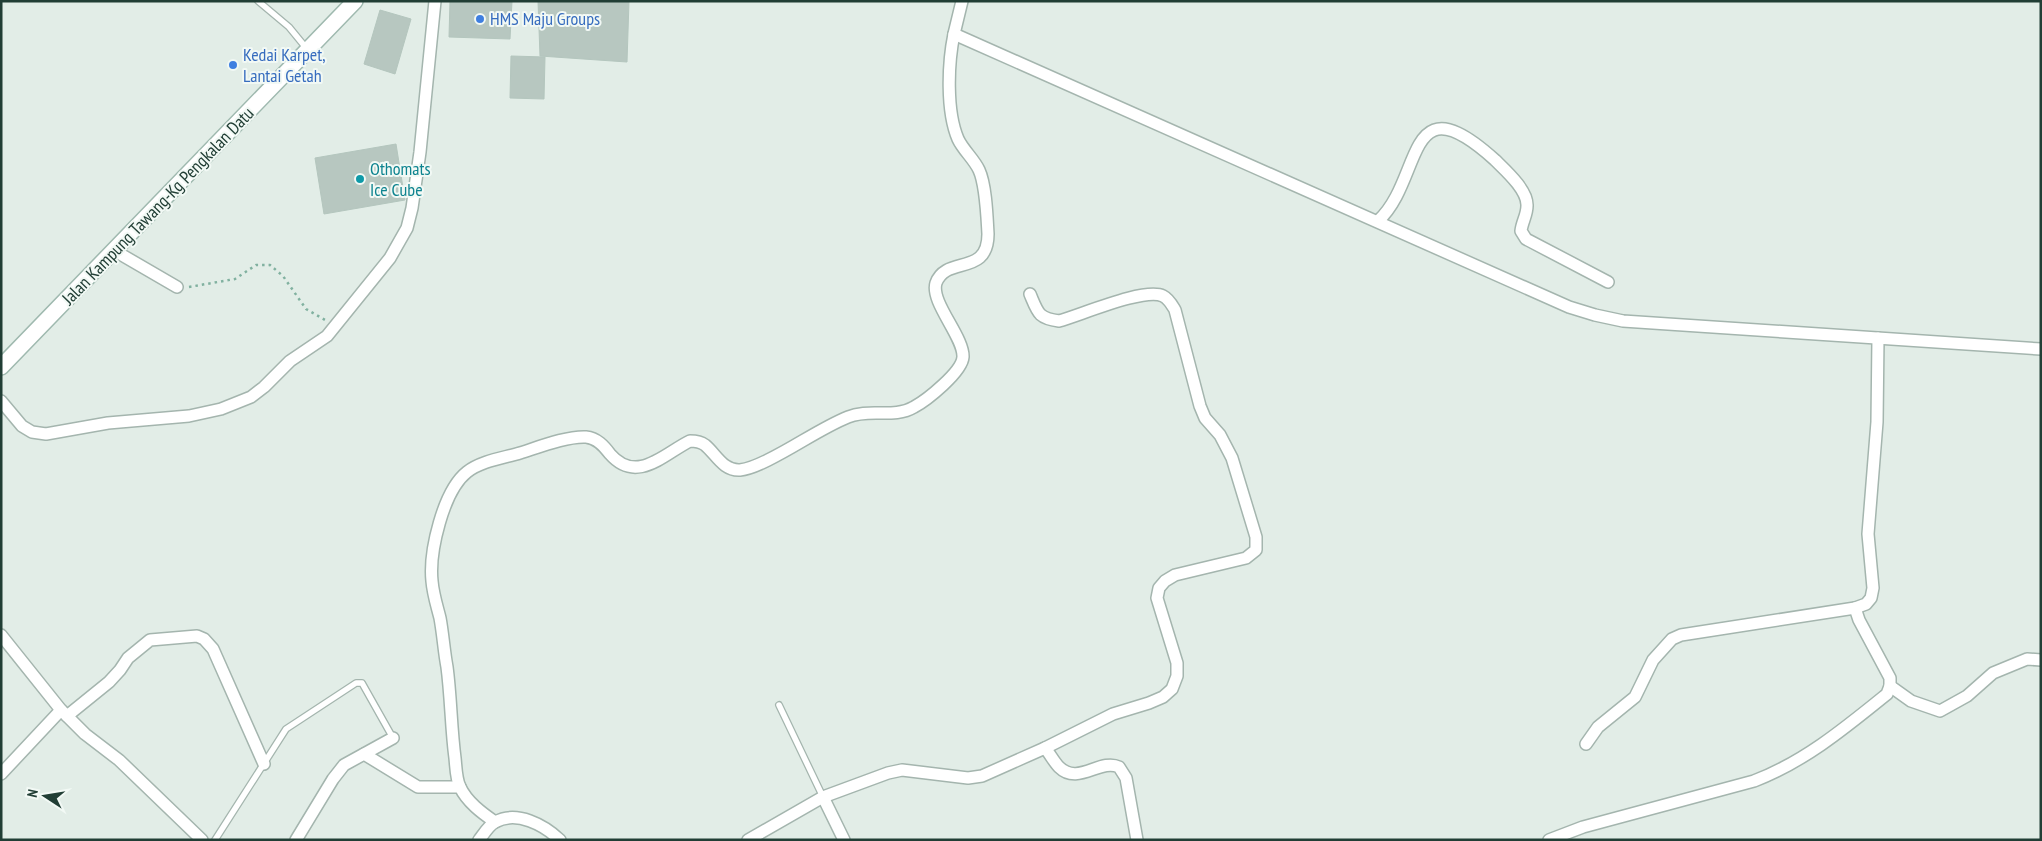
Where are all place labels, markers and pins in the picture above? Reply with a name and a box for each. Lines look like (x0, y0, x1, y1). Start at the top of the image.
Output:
place label: HMS Maju Groups (490, 7, 600, 30)
marker: HMS Maju Groups (474, 13, 486, 25)
place label: Kedai Karpet, Lantai Getah (243, 43, 326, 87)
marker: Kedai Karpet, Lantai Getah (227, 59, 239, 71)
place label: Othomats Ice Cube (370, 157, 430, 201)
marker: Othomats Ice Cube (354, 173, 366, 185)

